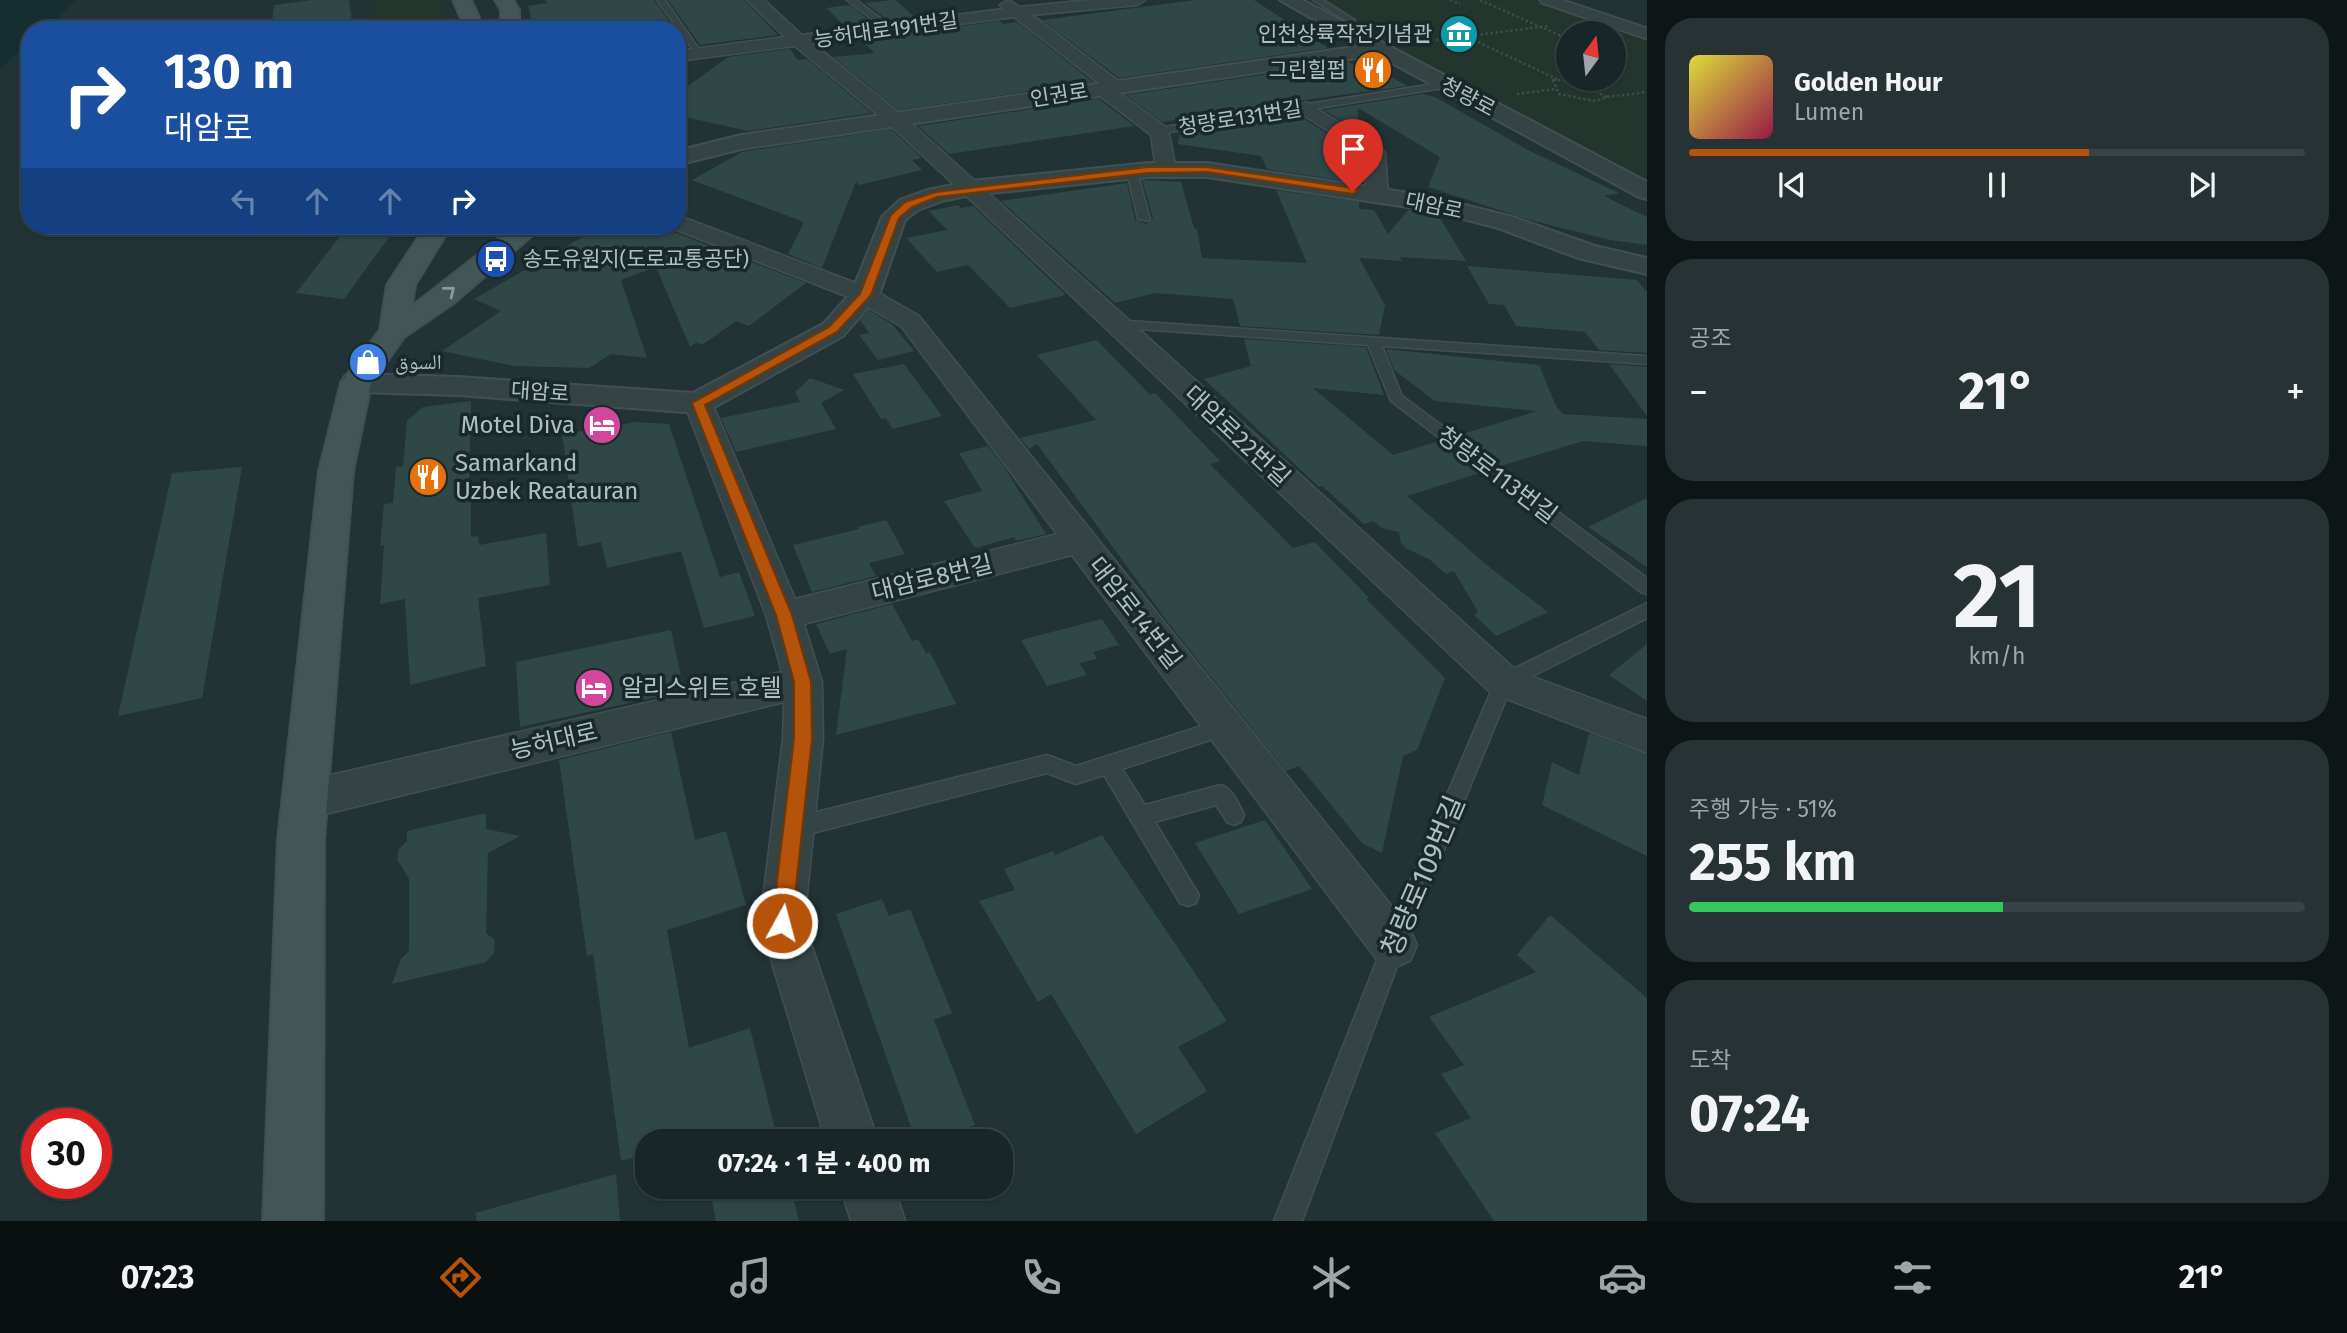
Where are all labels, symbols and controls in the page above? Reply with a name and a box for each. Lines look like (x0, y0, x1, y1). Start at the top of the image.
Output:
street label: 능허대로191번길 (813, 7, 959, 53)
museum icon: 인천상륙작전기념관 (1438, 13, 1480, 55)
place label: 인천상륙작전기념관 (1258, 21, 1432, 47)
north arrow (1556, 21, 1626, 91)
map controls (1556, 21, 1626, 91)
text: 130 m (164, 42, 294, 101)
icon: right (49, 49, 140, 140)
restaurant icon: 그린힐펍 (1352, 49, 1394, 91)
place label: 그린힐펍 (1269, 57, 1346, 83)
text: Golden Hour (1794, 67, 1942, 98)
street label: 청량로 (1436, 72, 1500, 122)
street label: 인권로 (1028, 78, 1090, 112)
street label: 청량로131번길 (1176, 95, 1304, 141)
text: Lumen (1794, 98, 1864, 126)
text: 대암로 (164, 109, 252, 147)
pin (1323, 119, 1383, 191)
icon: arrive (1334, 130, 1372, 168)
icon: previous (1773, 166, 1811, 204)
icon: pause (1978, 166, 2016, 204)
icon: next (2183, 166, 2221, 204)
icon: left (225, 182, 263, 220)
icon: ahead (298, 182, 336, 220)
icon: ahead (371, 182, 409, 220)
icon: right (444, 182, 482, 220)
street label: 대암로 (1403, 187, 1465, 225)
bus stop icon: 송도유원지(도로교통공단) (475, 238, 517, 280)
place label: 송도유원지(도로교통공단) (523, 246, 749, 272)
one-way arrow (442, 287, 455, 300)
text: 공조 (1689, 324, 1731, 352)
shop icon: السوق (347, 341, 389, 383)
place label: السوق (395, 349, 442, 375)
text: 21° (1959, 360, 2036, 423)
text: − (1689, 369, 1708, 415)
text: + (2286, 369, 2305, 415)
street label: 대암로 (510, 377, 570, 407)
street label: 대암로22번길 (1178, 380, 1296, 492)
hotel icon: Motel Diva (581, 404, 623, 446)
place label: Motel Diva (461, 411, 575, 439)
street label: 청량로113번길 (1432, 421, 1562, 529)
place label: Samarkand Uzbek Reatauran (455, 449, 638, 505)
restaurant icon: Samarkand Uzbek Reatauran (407, 456, 449, 498)
text: 21 (1953, 542, 2041, 651)
street label: 대암로8번길 (869, 549, 995, 607)
street label: 대암로14번길 (1083, 552, 1187, 674)
text: km/h (1969, 642, 2025, 670)
hotel icon: 알리스위트 호텔 (573, 667, 615, 709)
place label: 알리스위트 호텔 (621, 674, 782, 702)
street label: 능허대로 (508, 717, 600, 765)
street label: 청량로109번길 (1374, 791, 1472, 961)
text: 주행 가능 · 51% (1689, 795, 1837, 823)
text: 255 km (1689, 831, 1856, 894)
position arrow (745, 886, 819, 960)
text: 도착 (1689, 1046, 1731, 1074)
text: 07:24 (1689, 1082, 1810, 1145)
speed limit sign: 30 (21, 1108, 112, 1199)
text: 07:24 · 1 분 · 400 m (718, 1148, 931, 1179)
icon: directions (436, 1253, 485, 1302)
icon: music (726, 1253, 775, 1302)
icon: phone (1017, 1253, 1066, 1302)
icon: climate (1307, 1253, 1356, 1302)
icon: car (1598, 1253, 1647, 1302)
icon: filters (1888, 1253, 1937, 1302)
text: 07:23 (121, 1258, 195, 1296)
text: 21° (2179, 1258, 2226, 1296)

